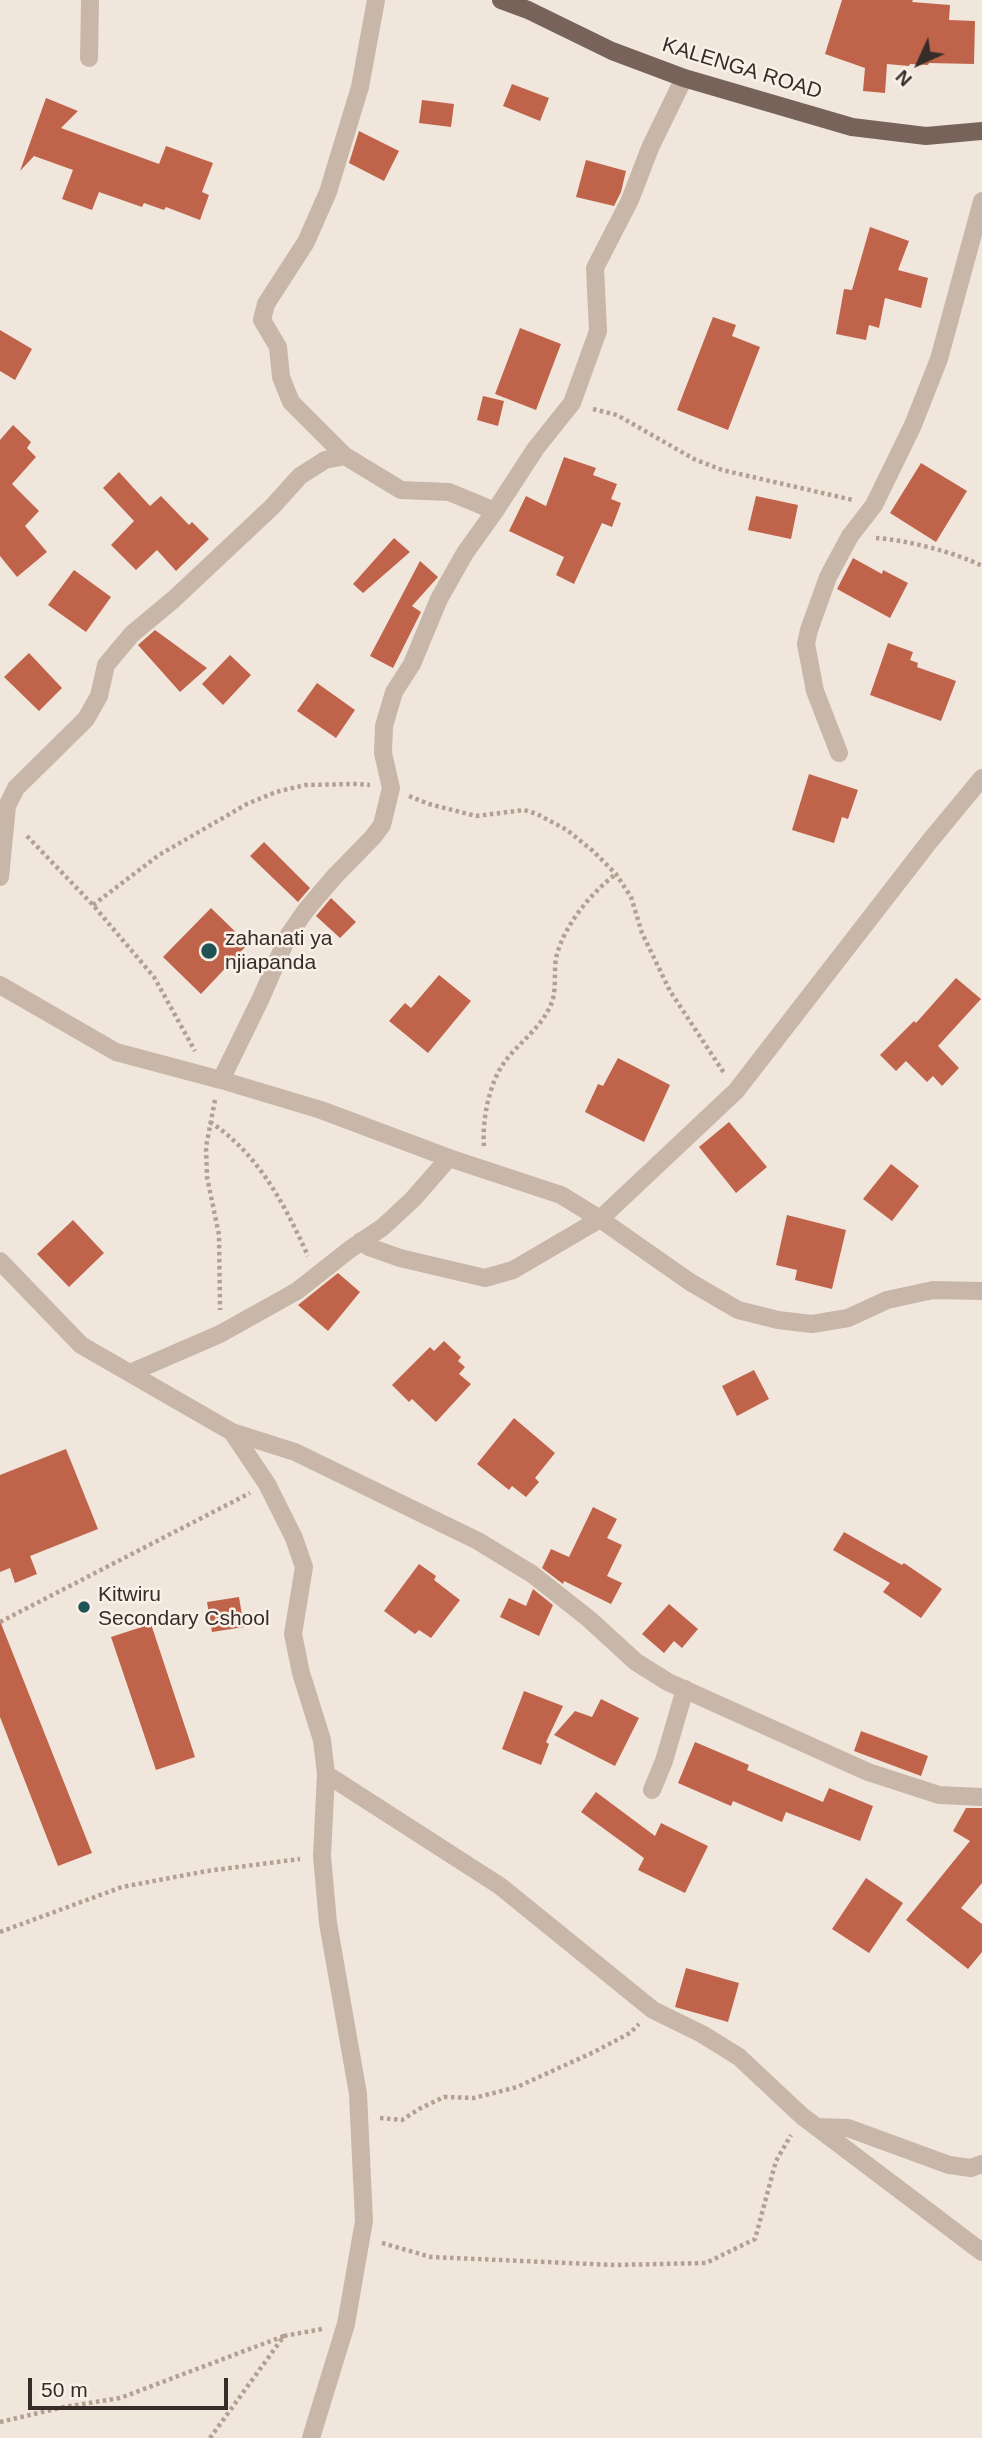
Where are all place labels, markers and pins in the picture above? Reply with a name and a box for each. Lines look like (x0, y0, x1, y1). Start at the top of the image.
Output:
place label: zahanati ya njiapanda (225, 926, 332, 976)
marker: zahanati ya njiapanda (199, 941, 219, 961)
place label: Kitwiru Secondary Cshool (98, 1582, 270, 1632)
marker: Kitwiru Secondary Cshool (76, 1599, 92, 1615)

